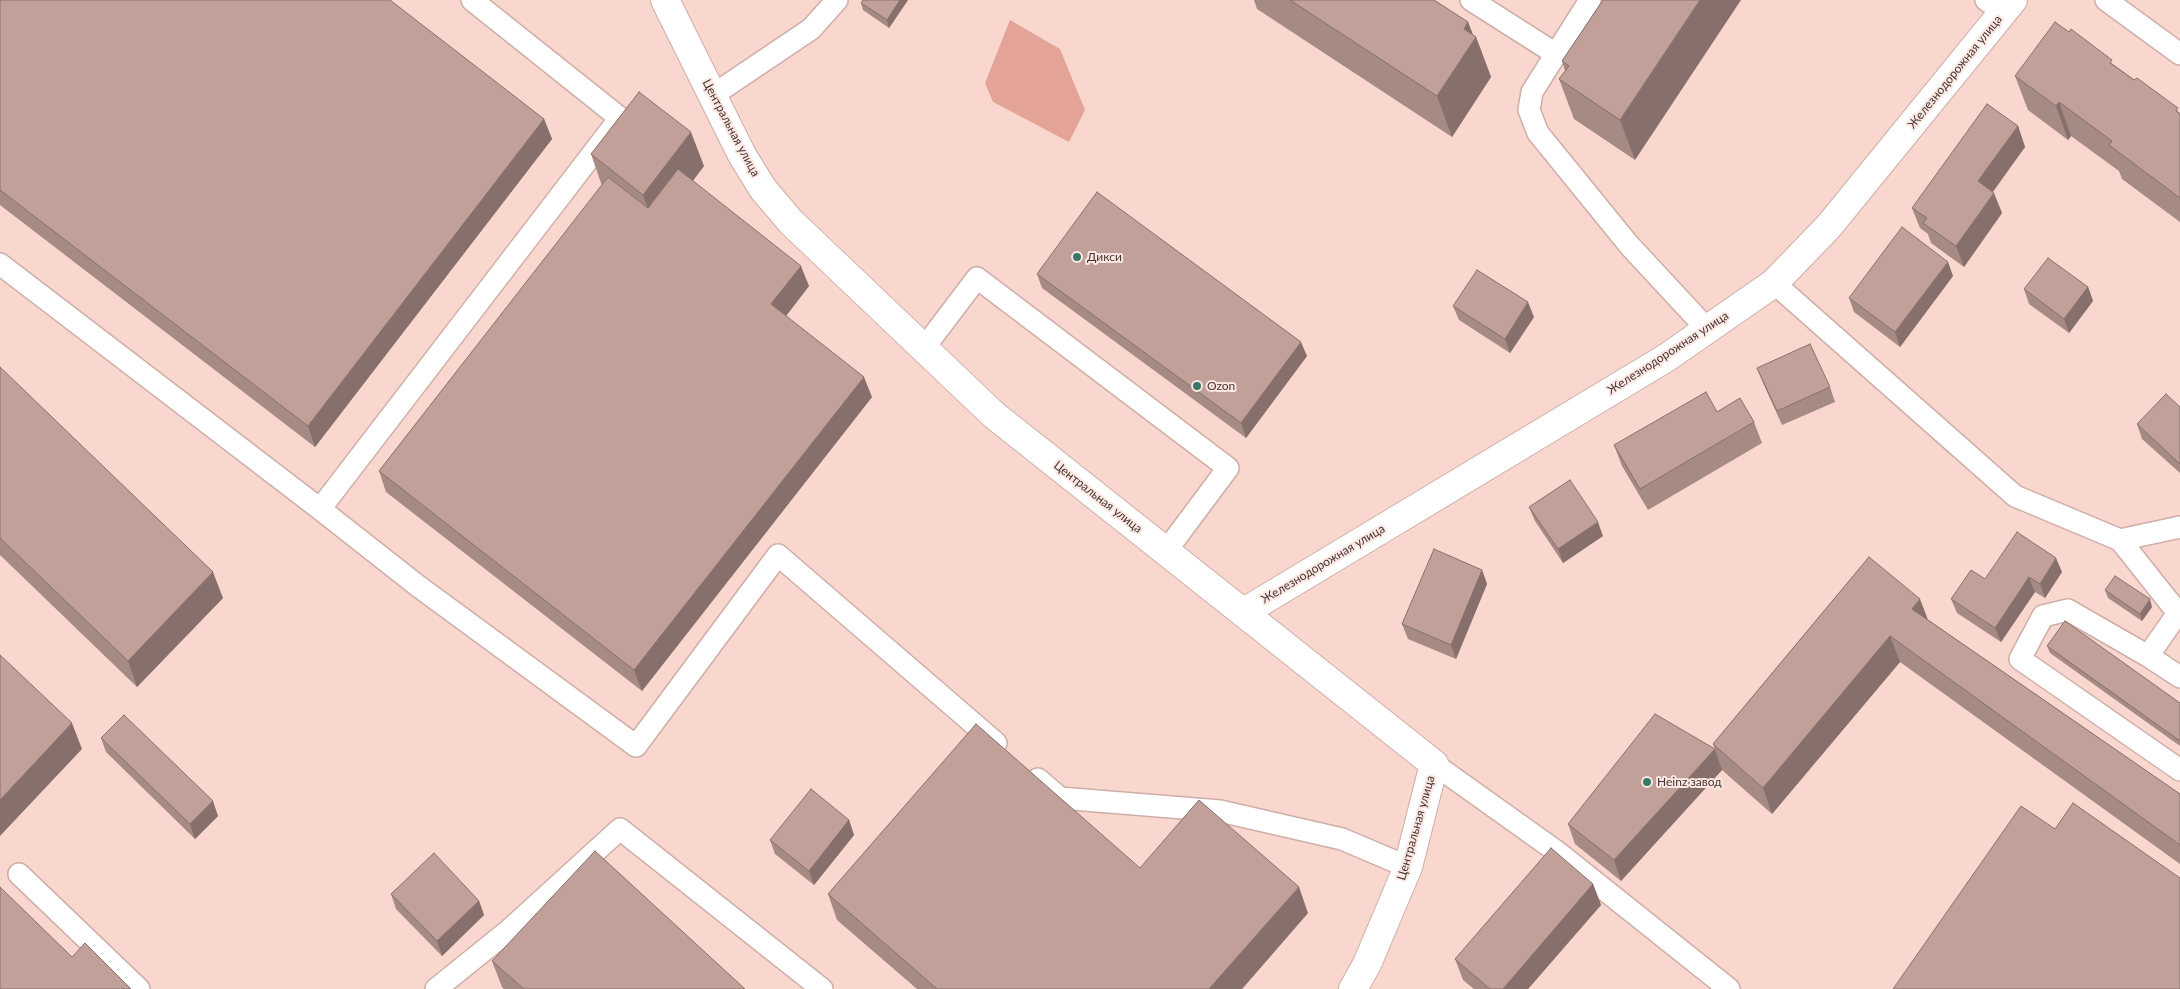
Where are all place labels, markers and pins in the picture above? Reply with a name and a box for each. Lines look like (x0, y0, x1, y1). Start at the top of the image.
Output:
place label: Дикси (1087, 250, 1122, 264)
marker: Дикси (1071, 251, 1083, 263)
place label: Ozon (1207, 379, 1235, 393)
marker: Ozon (1191, 380, 1203, 392)
place label: Heinz завод (1657, 775, 1722, 789)
marker: Heinz завод (1641, 776, 1653, 788)

